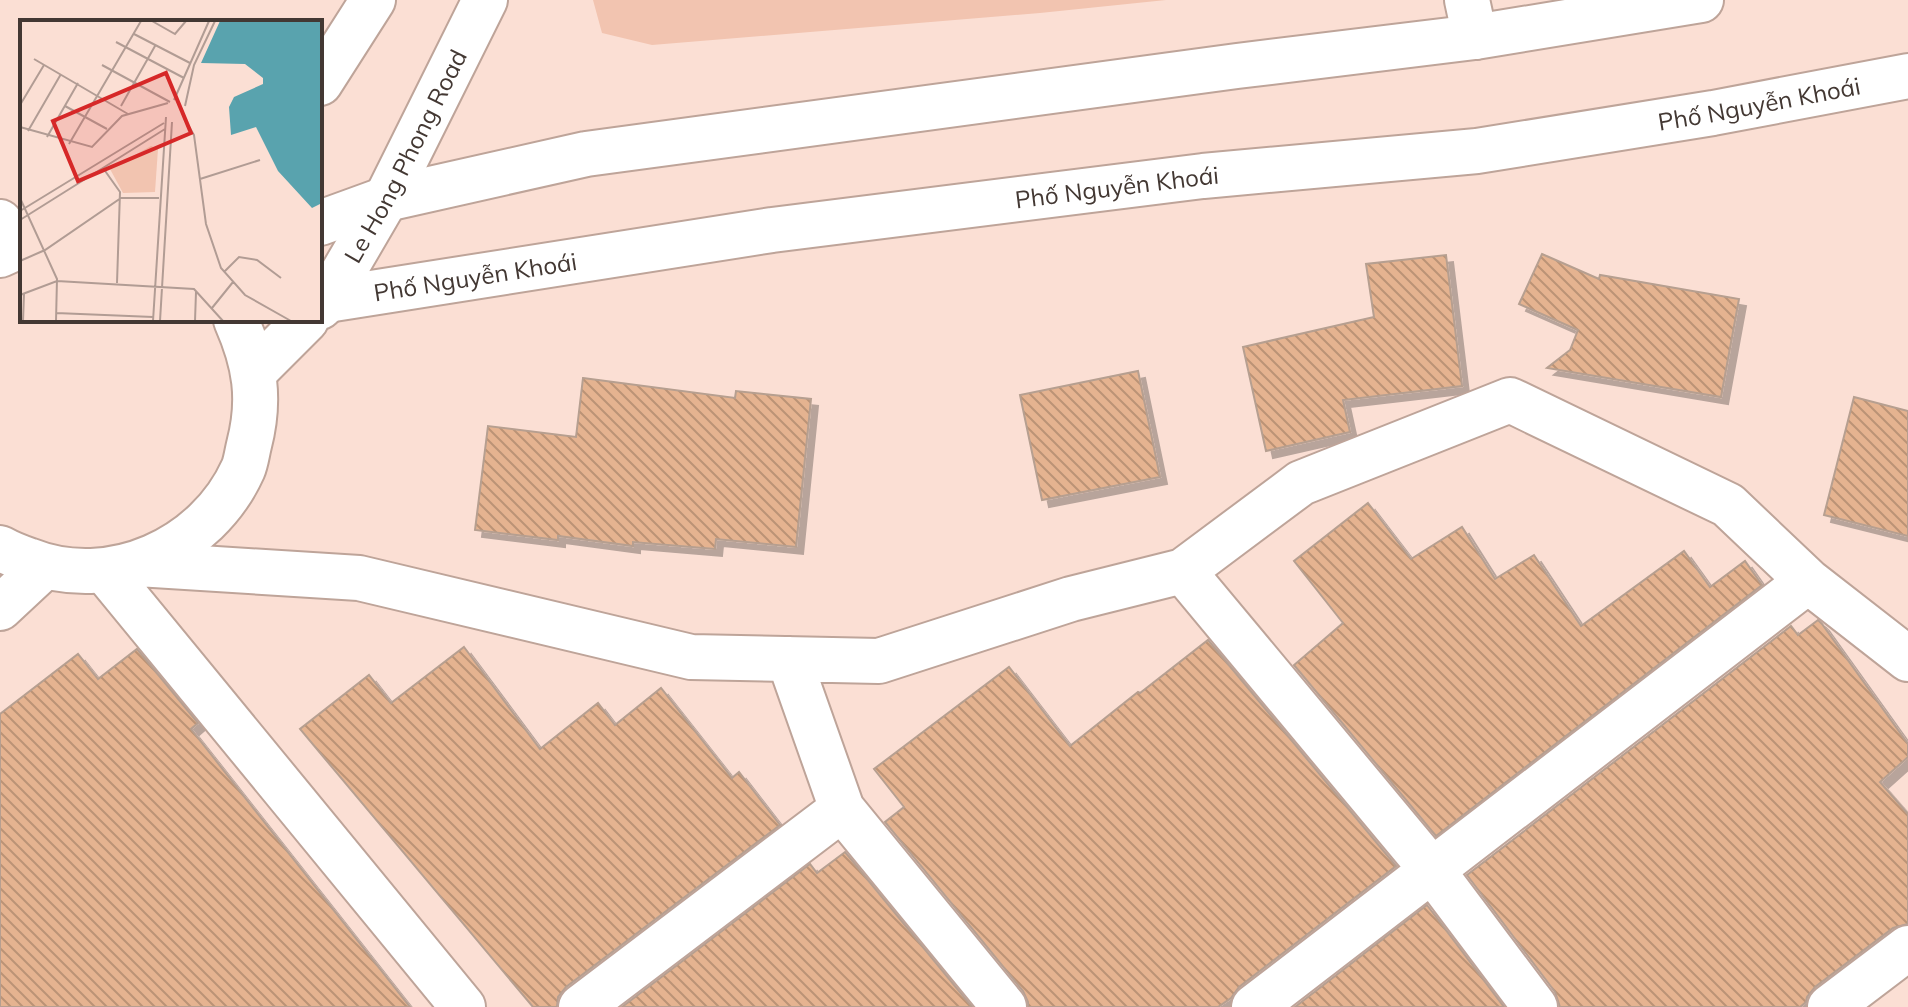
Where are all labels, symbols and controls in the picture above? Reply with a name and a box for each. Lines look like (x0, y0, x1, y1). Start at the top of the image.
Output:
inset map (20, 20, 322, 322)
street label: Le Hong Phong Road (337, 44, 473, 268)
street label: Phố Nguyễn Khoái (1656, 70, 1863, 137)
street label: Phố Nguyễn Khoái (1013, 160, 1220, 214)
street label: Phố Nguyễn Khoái (372, 246, 579, 307)

